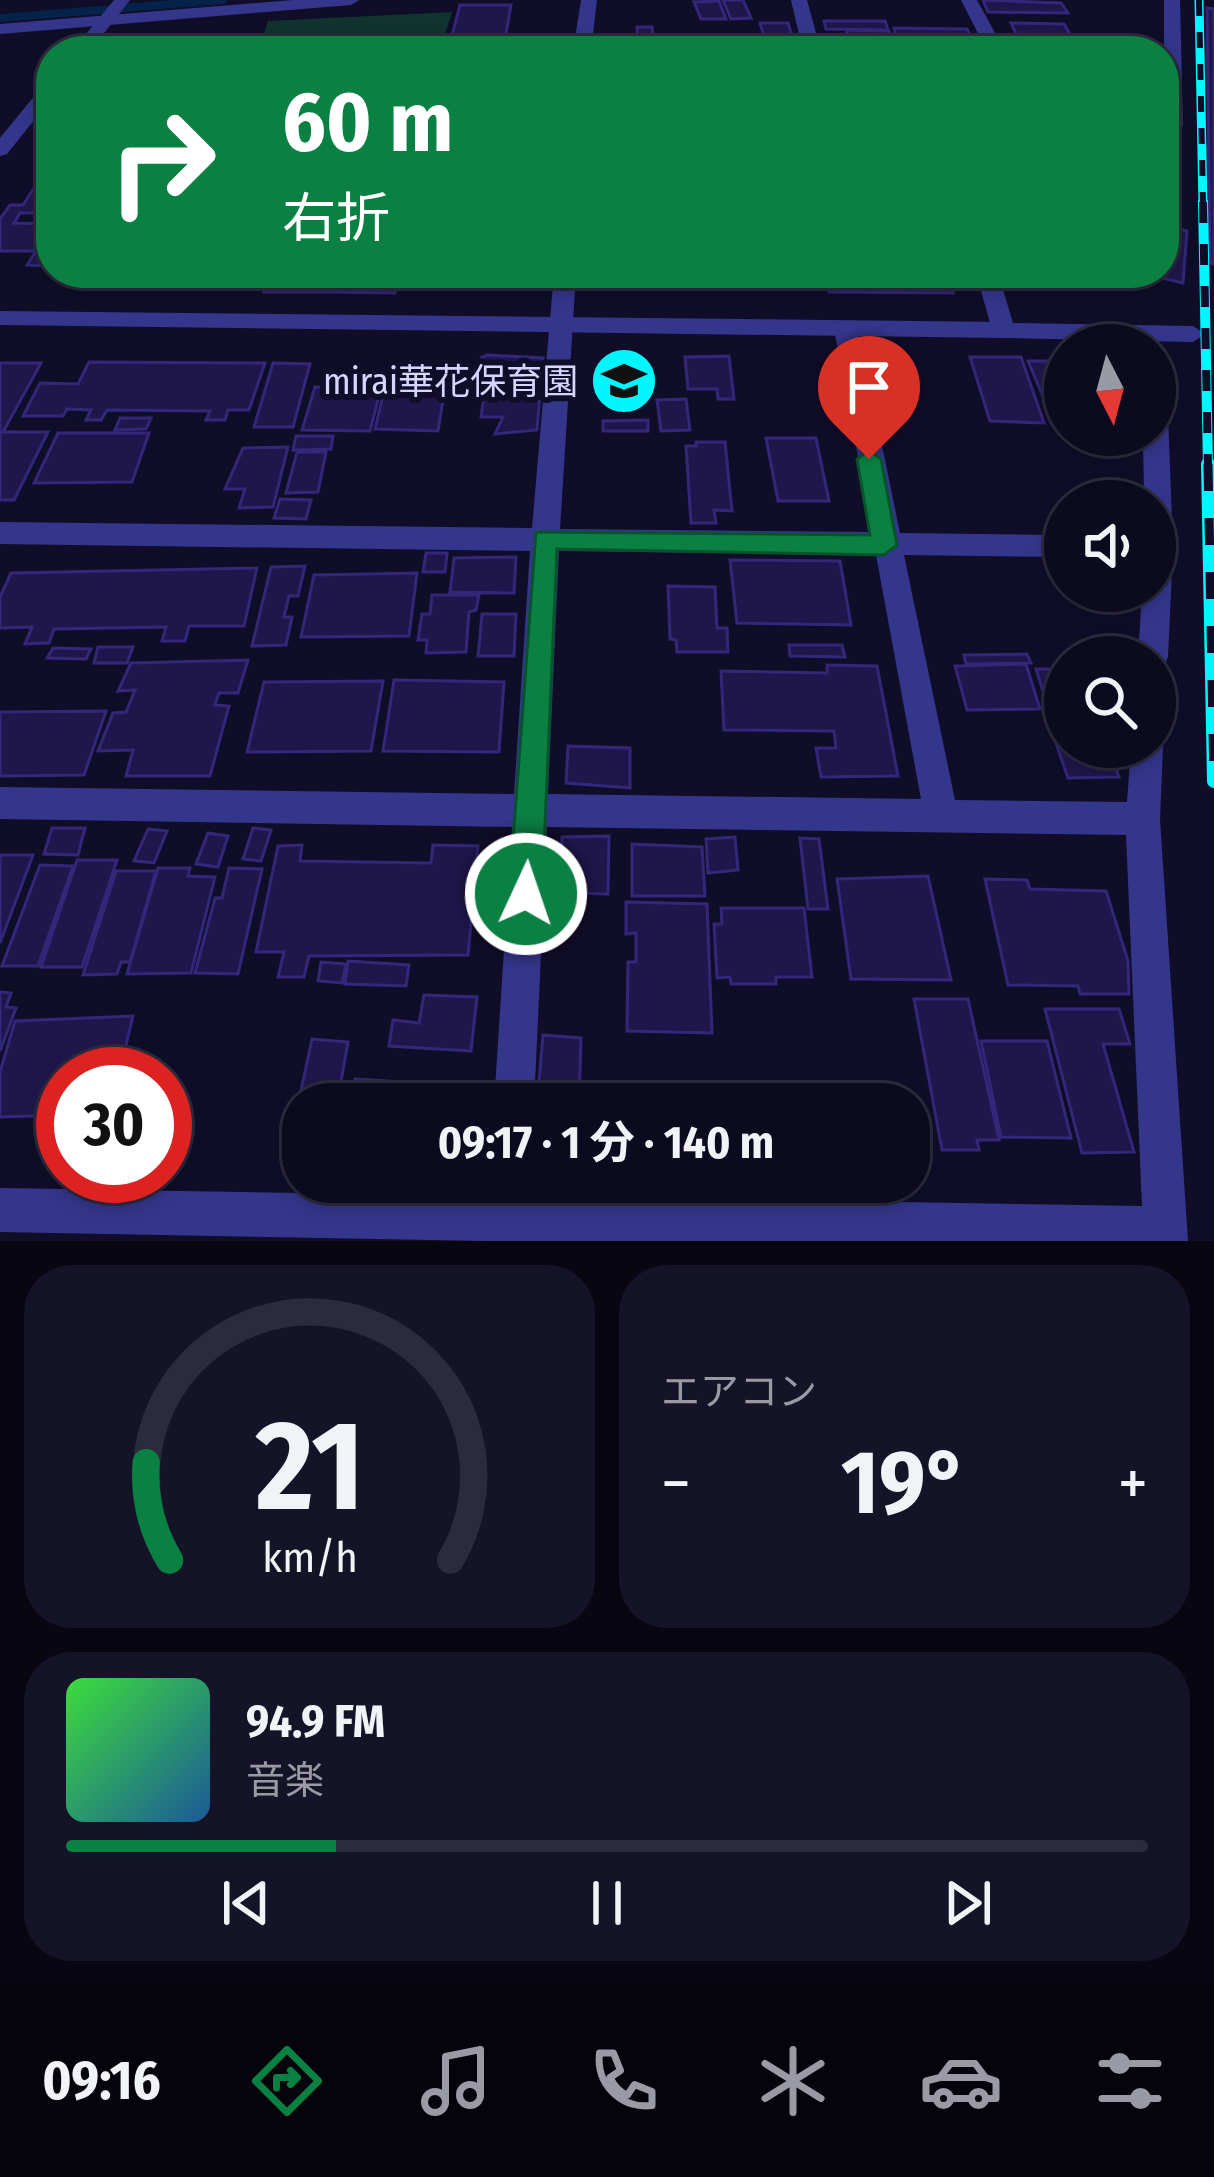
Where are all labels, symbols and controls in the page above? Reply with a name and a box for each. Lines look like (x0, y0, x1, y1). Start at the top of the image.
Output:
text: 60 m (282, 72, 453, 173)
icon: right (84, 84, 240, 240)
text: 右折 (282, 187, 390, 251)
north arrow (1044, 324, 1176, 456)
map controls (1044, 324, 1176, 768)
pin (818, 336, 920, 459)
school or university icon: mirai華花保育園 (589, 346, 659, 416)
icon: arrive (836, 354, 902, 420)
place label: mirai華花保育園 (323, 360, 578, 404)
button: sound (1044, 480, 1176, 612)
button: search (1044, 636, 1176, 768)
position arrow (463, 831, 589, 957)
speed limit sign: 30 (36, 1047, 192, 1203)
text: 09:17 · 1 分 · 140 m (438, 1116, 774, 1170)
text: エアコン (661, 1369, 817, 1415)
text: 21 (254, 1392, 364, 1542)
text: 19° (841, 1429, 968, 1537)
text: − (661, 1444, 691, 1523)
text: + (1118, 1444, 1148, 1523)
text: km/h (262, 1531, 357, 1582)
text: 94.9 FM (246, 1695, 385, 1749)
text: 音楽 (246, 1758, 324, 1804)
icon: previous (213, 1870, 279, 1936)
icon: pause (574, 1870, 640, 1936)
icon: next (935, 1870, 1001, 1936)
icon: directions (245, 2039, 329, 2123)
icon: music (414, 2039, 498, 2123)
icon: phone (582, 2039, 666, 2123)
icon: climate (751, 2039, 835, 2123)
icon: car (919, 2039, 1003, 2123)
icon: filters (1088, 2039, 1172, 2123)
text: 09:16 (42, 2049, 161, 2113)

